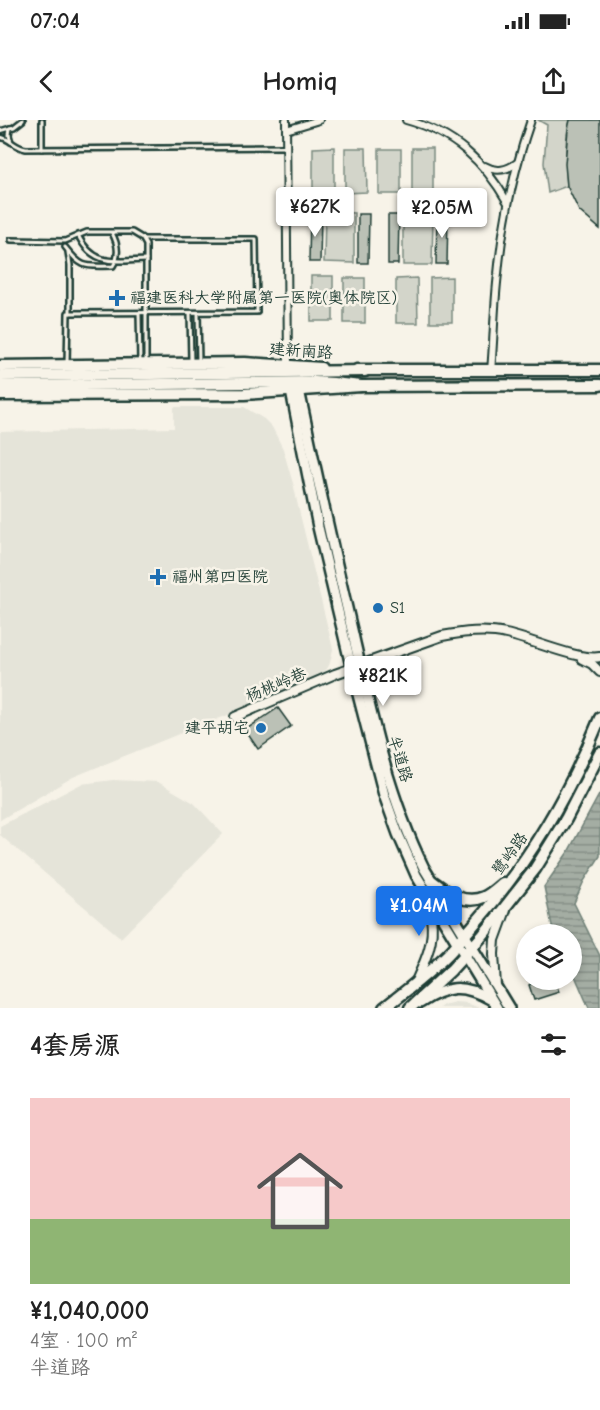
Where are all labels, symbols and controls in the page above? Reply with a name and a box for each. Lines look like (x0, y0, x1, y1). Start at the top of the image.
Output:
text: 07:04 (30, 8, 80, 34)
icon: back (30, 65, 63, 98)
icon: share (537, 65, 570, 98)
text: Homiq (262, 66, 338, 97)
pin: ¥627K (273, 187, 357, 238)
pin: ¥2.05M (393, 188, 491, 239)
text: ¥627K (290, 195, 340, 218)
text: ¥2.05M (411, 196, 473, 219)
marker: 福建医科大学附属第一医院(奥体院区) (108, 289, 126, 307)
place label: 福建医科大学附属第一医院(奥体院区) (130, 289, 397, 307)
street label: 建新南路 (268, 340, 334, 362)
marker: 福州第四医院 (149, 568, 167, 586)
place label: 福州第四医院 (172, 568, 268, 586)
place label: S1 (390, 599, 405, 617)
marker: S1 (371, 601, 385, 615)
pin: ¥821K (341, 656, 425, 707)
street label: 杨桃岭巷 (243, 664, 309, 706)
text: ¥821K (358, 664, 408, 687)
place label: 建平胡宅 (185, 719, 249, 737)
marker: 建平胡宅 (254, 721, 268, 735)
street label: 半道路 (384, 733, 416, 785)
street label: 鹭岭路 (489, 829, 531, 879)
pin: ¥1.04M (370, 886, 468, 937)
text: ¥1.04M (390, 894, 448, 917)
map controls (516, 924, 582, 990)
button: layers (516, 924, 582, 990)
icon: filters (537, 1028, 570, 1061)
text: 4套房源 (30, 1031, 120, 1061)
icon: home (246, 1137, 354, 1245)
text: ¥1,040,000 (30, 1296, 150, 1326)
text: 4室 · 100 m² (30, 1329, 137, 1352)
text: 半道路 (30, 1356, 90, 1379)

